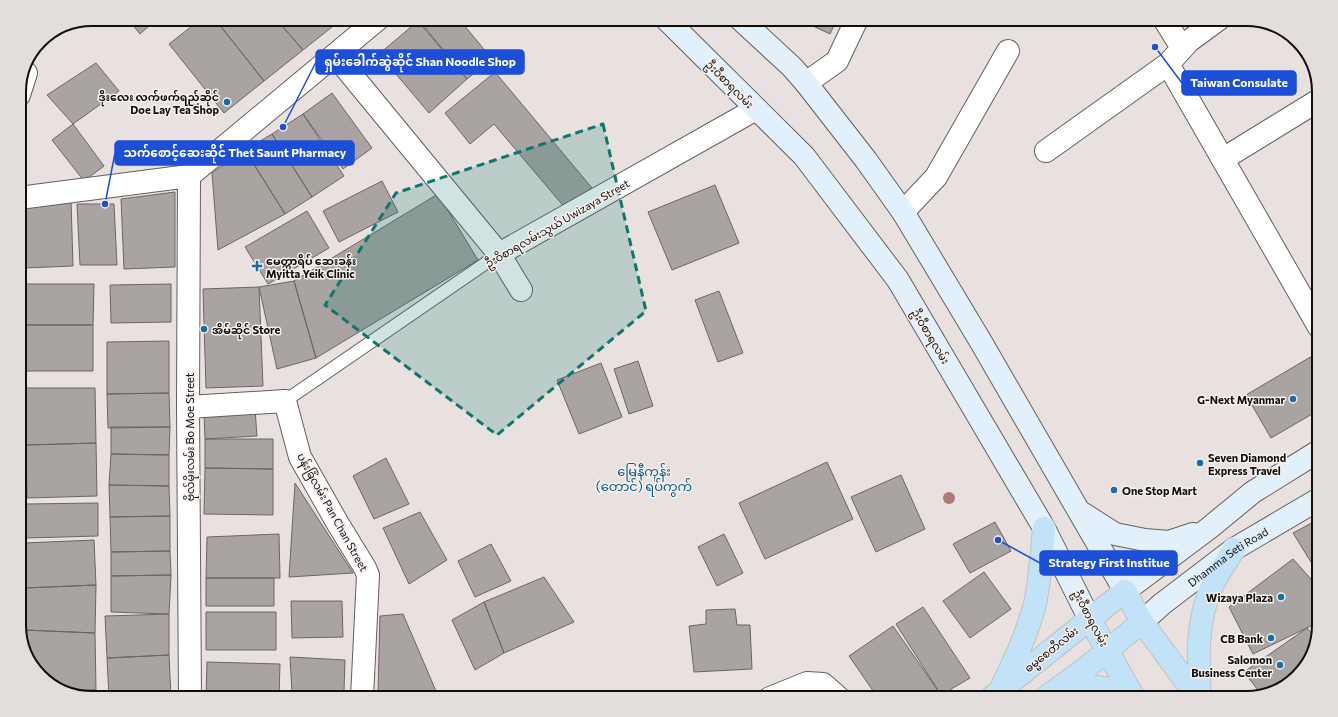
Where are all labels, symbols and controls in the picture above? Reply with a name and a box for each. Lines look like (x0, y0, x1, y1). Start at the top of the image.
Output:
callout: ရှမ်းခေါက်ဆွဲဆိုင် Shan Noodle Shop (316, 50, 524, 74)
text: ရှမ်းခေါက်ဆွဲဆိုင် Shan Noodle Shop (324, 52, 516, 73)
street label: ဦးဝီစာရလမ်း (701, 57, 757, 113)
callout: Taiwan Consulate (1182, 71, 1296, 95)
text: Taiwan Consulate (1190, 75, 1288, 89)
place label: ဒိုးလေး လက်ဖက်ရည်ဆိုင် Doe Lay Tea Shop (99, 90, 219, 116)
marker: ဒိုးလေး လက်ဖက်ရည်ဆိုင် Doe Lay Tea Shop (222, 97, 232, 107)
callout: သက်စောင့်ဆေးဆိုင် Thet Saunt Pharmacy (115, 141, 354, 165)
text: သက်စောင့်ဆေးဆိုင် Thet Saunt Pharmacy (124, 143, 347, 164)
street label: ဦးဝိစာရလမ်းသွယ် Uwizaya Street (483, 176, 633, 272)
place label: မေတ္တာရိပ် ဆေးခန်း Myitta Yeik Clinic (266, 254, 356, 280)
marker: မေတ္တာရိပ် ဆေးခန်း Myitta Yeik Clinic (251, 260, 263, 272)
street label: ဦးဝီစာရလမ်း (907, 306, 953, 368)
place label: အိမ်ဆိုင် Store (212, 323, 280, 340)
marker: အိမ်ဆိုင် Store (199, 324, 209, 334)
street label: ဗိုလ်မိုးလမ်း Bo Moe Street (183, 372, 199, 501)
place label: G-Next Myanmar (1197, 393, 1285, 406)
marker: G-Next Myanmar (1288, 394, 1298, 404)
street label: ပန်းခြံလမ်း Pan Chan Street (292, 451, 371, 575)
place label: Seven Diamond Express Travel (1208, 451, 1286, 477)
marker: Seven Diamond Express Travel (1195, 458, 1205, 468)
district label: မြေနီကုန်း (တောင်) ရပ်ကွက် (596, 463, 692, 497)
place label: One Stop Mart (1122, 484, 1197, 497)
marker: One Stop Mart (1109, 485, 1119, 495)
street label: Dhamma Seti Road (1185, 524, 1270, 589)
callout: Strategy First Institue (1040, 551, 1177, 575)
text: Strategy First Institue (1049, 555, 1169, 569)
street label: ဦးဝီစာရလမ်း (1068, 588, 1111, 650)
place label: Wizaya Plaza (1206, 591, 1273, 604)
marker: Wizaya Plaza (1276, 592, 1286, 602)
street label: ဓမ္မစေတီလမ်း (1022, 623, 1083, 677)
place label: CB Bank (1220, 632, 1264, 645)
marker: CB Bank (1266, 633, 1276, 643)
place label: Salomon Business Center (1191, 653, 1272, 679)
marker: Salomon Business Center (1275, 660, 1285, 670)

